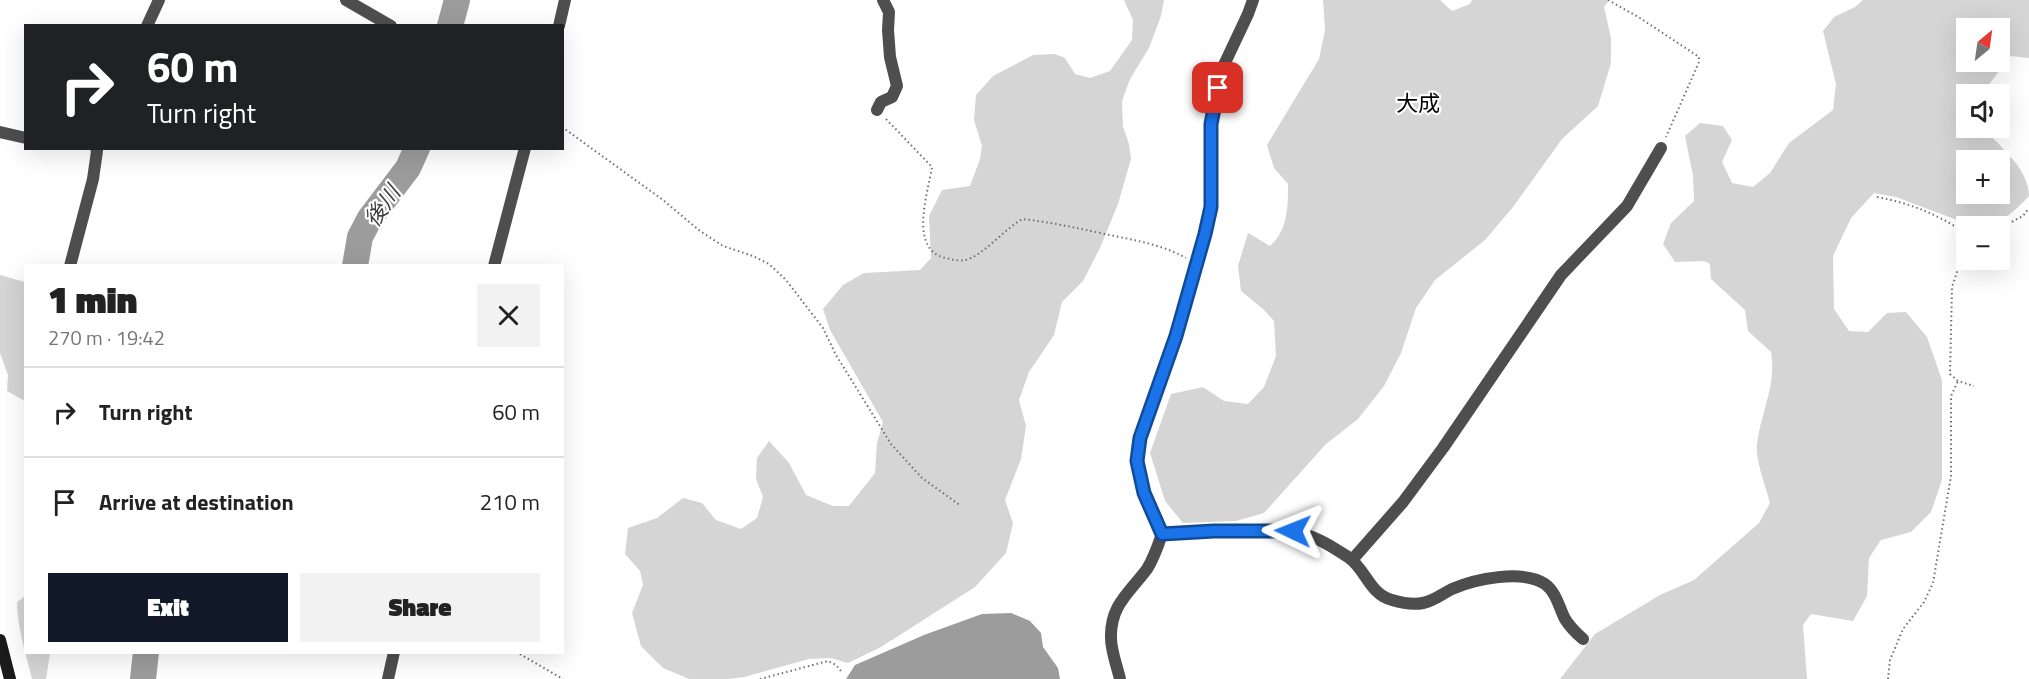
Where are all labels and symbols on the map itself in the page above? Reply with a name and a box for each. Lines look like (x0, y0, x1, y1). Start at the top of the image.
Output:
north arrow (1956, 18, 2010, 72)
pin (1192, 62, 1243, 113)
district label: 大成 (1396, 86, 1440, 120)
water label: 後川 (355, 177, 410, 234)
position arrow (1261, 499, 1325, 563)

